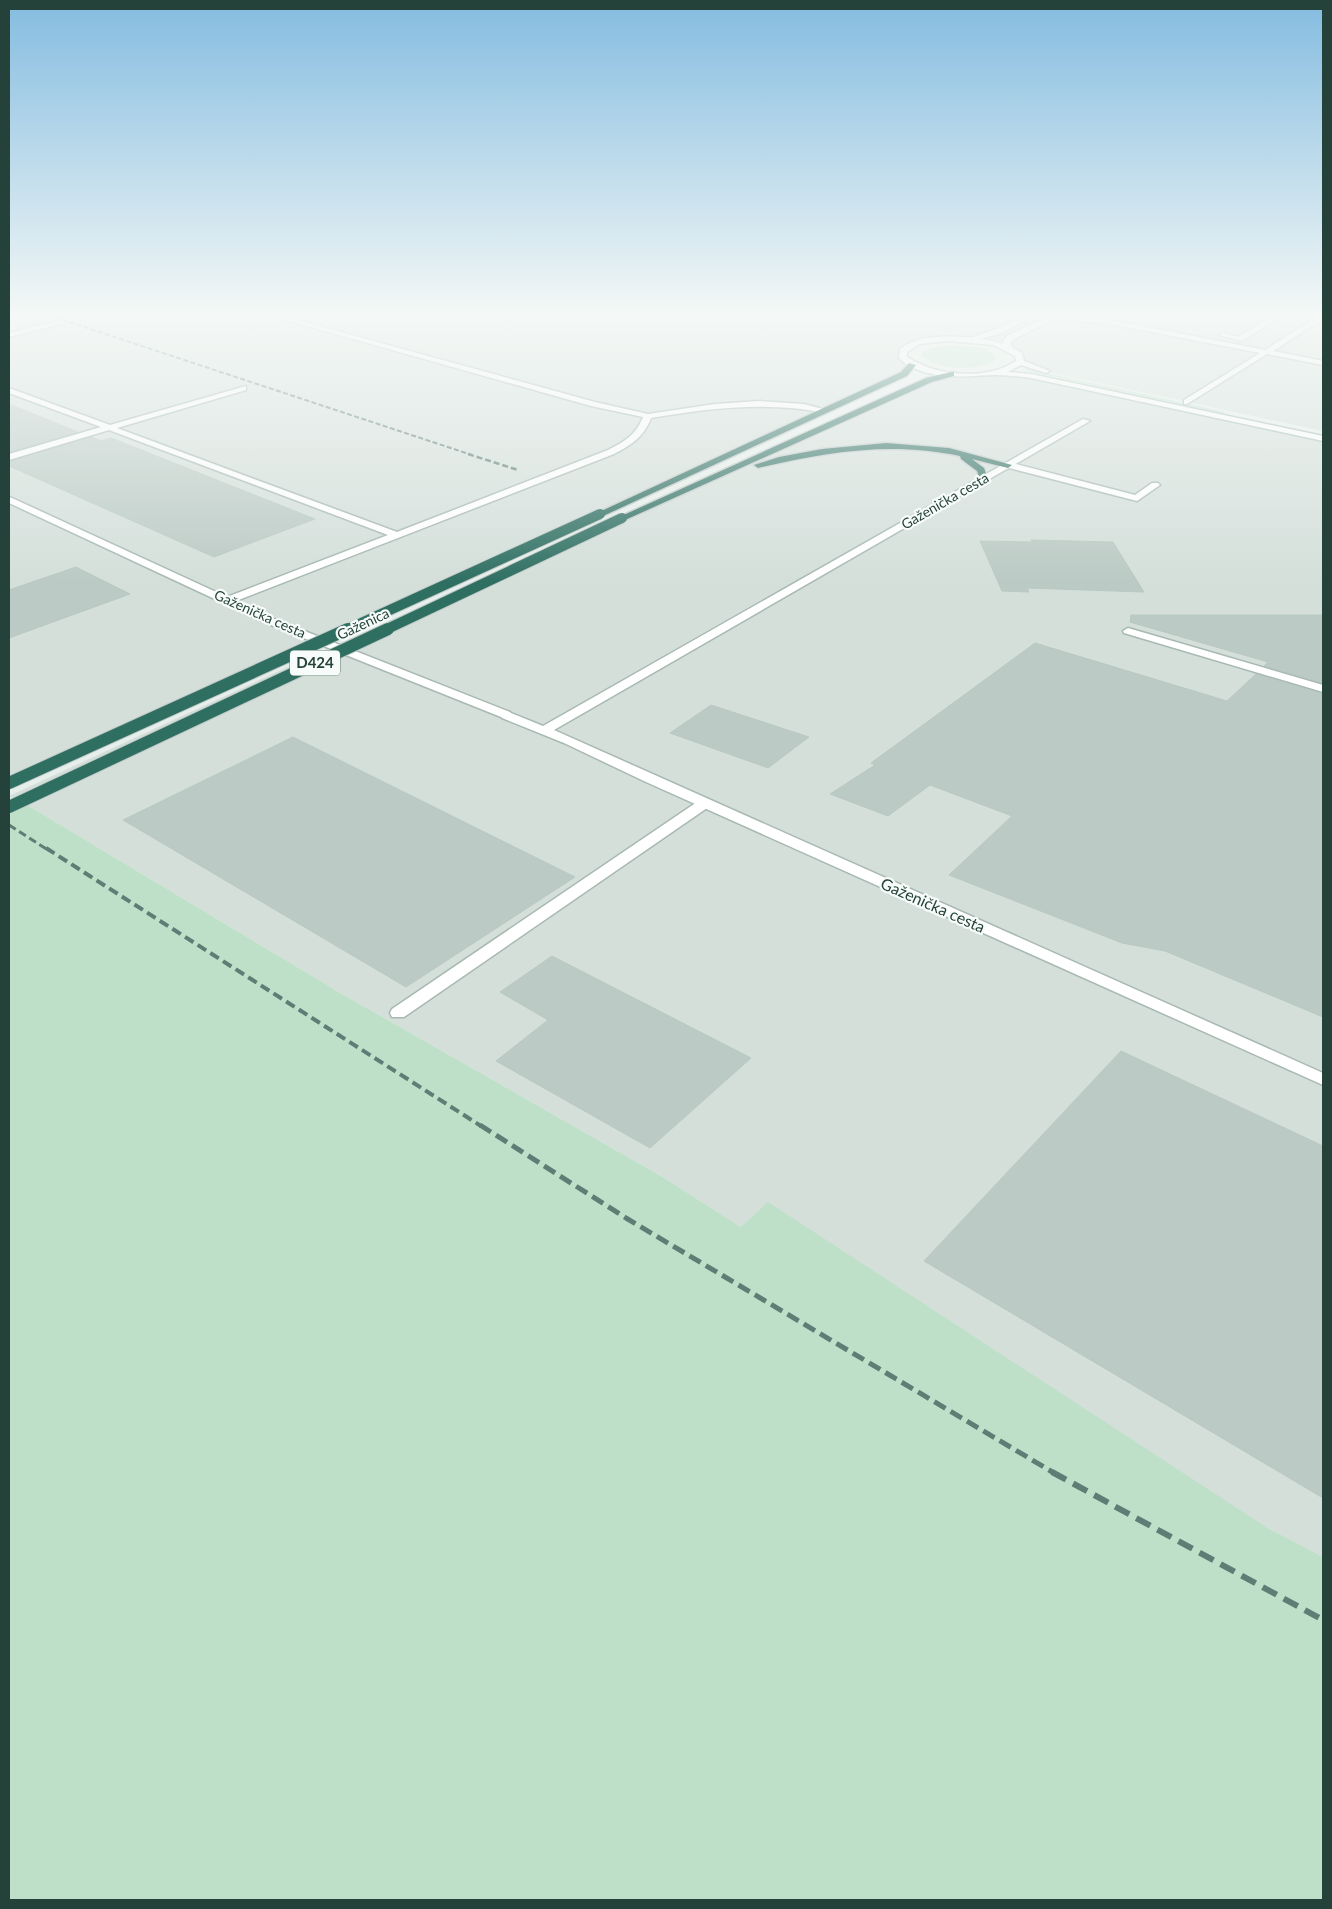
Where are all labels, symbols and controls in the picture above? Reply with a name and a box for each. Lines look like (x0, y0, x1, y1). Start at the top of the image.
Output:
street label: Gaženička cesta (898, 469, 992, 532)
street label: Gaženička cesta (212, 586, 309, 641)
street label: Gaženica (334, 604, 392, 643)
road number: D424 (290, 650, 340, 676)
street label: Gaženička cesta (878, 873, 988, 936)

